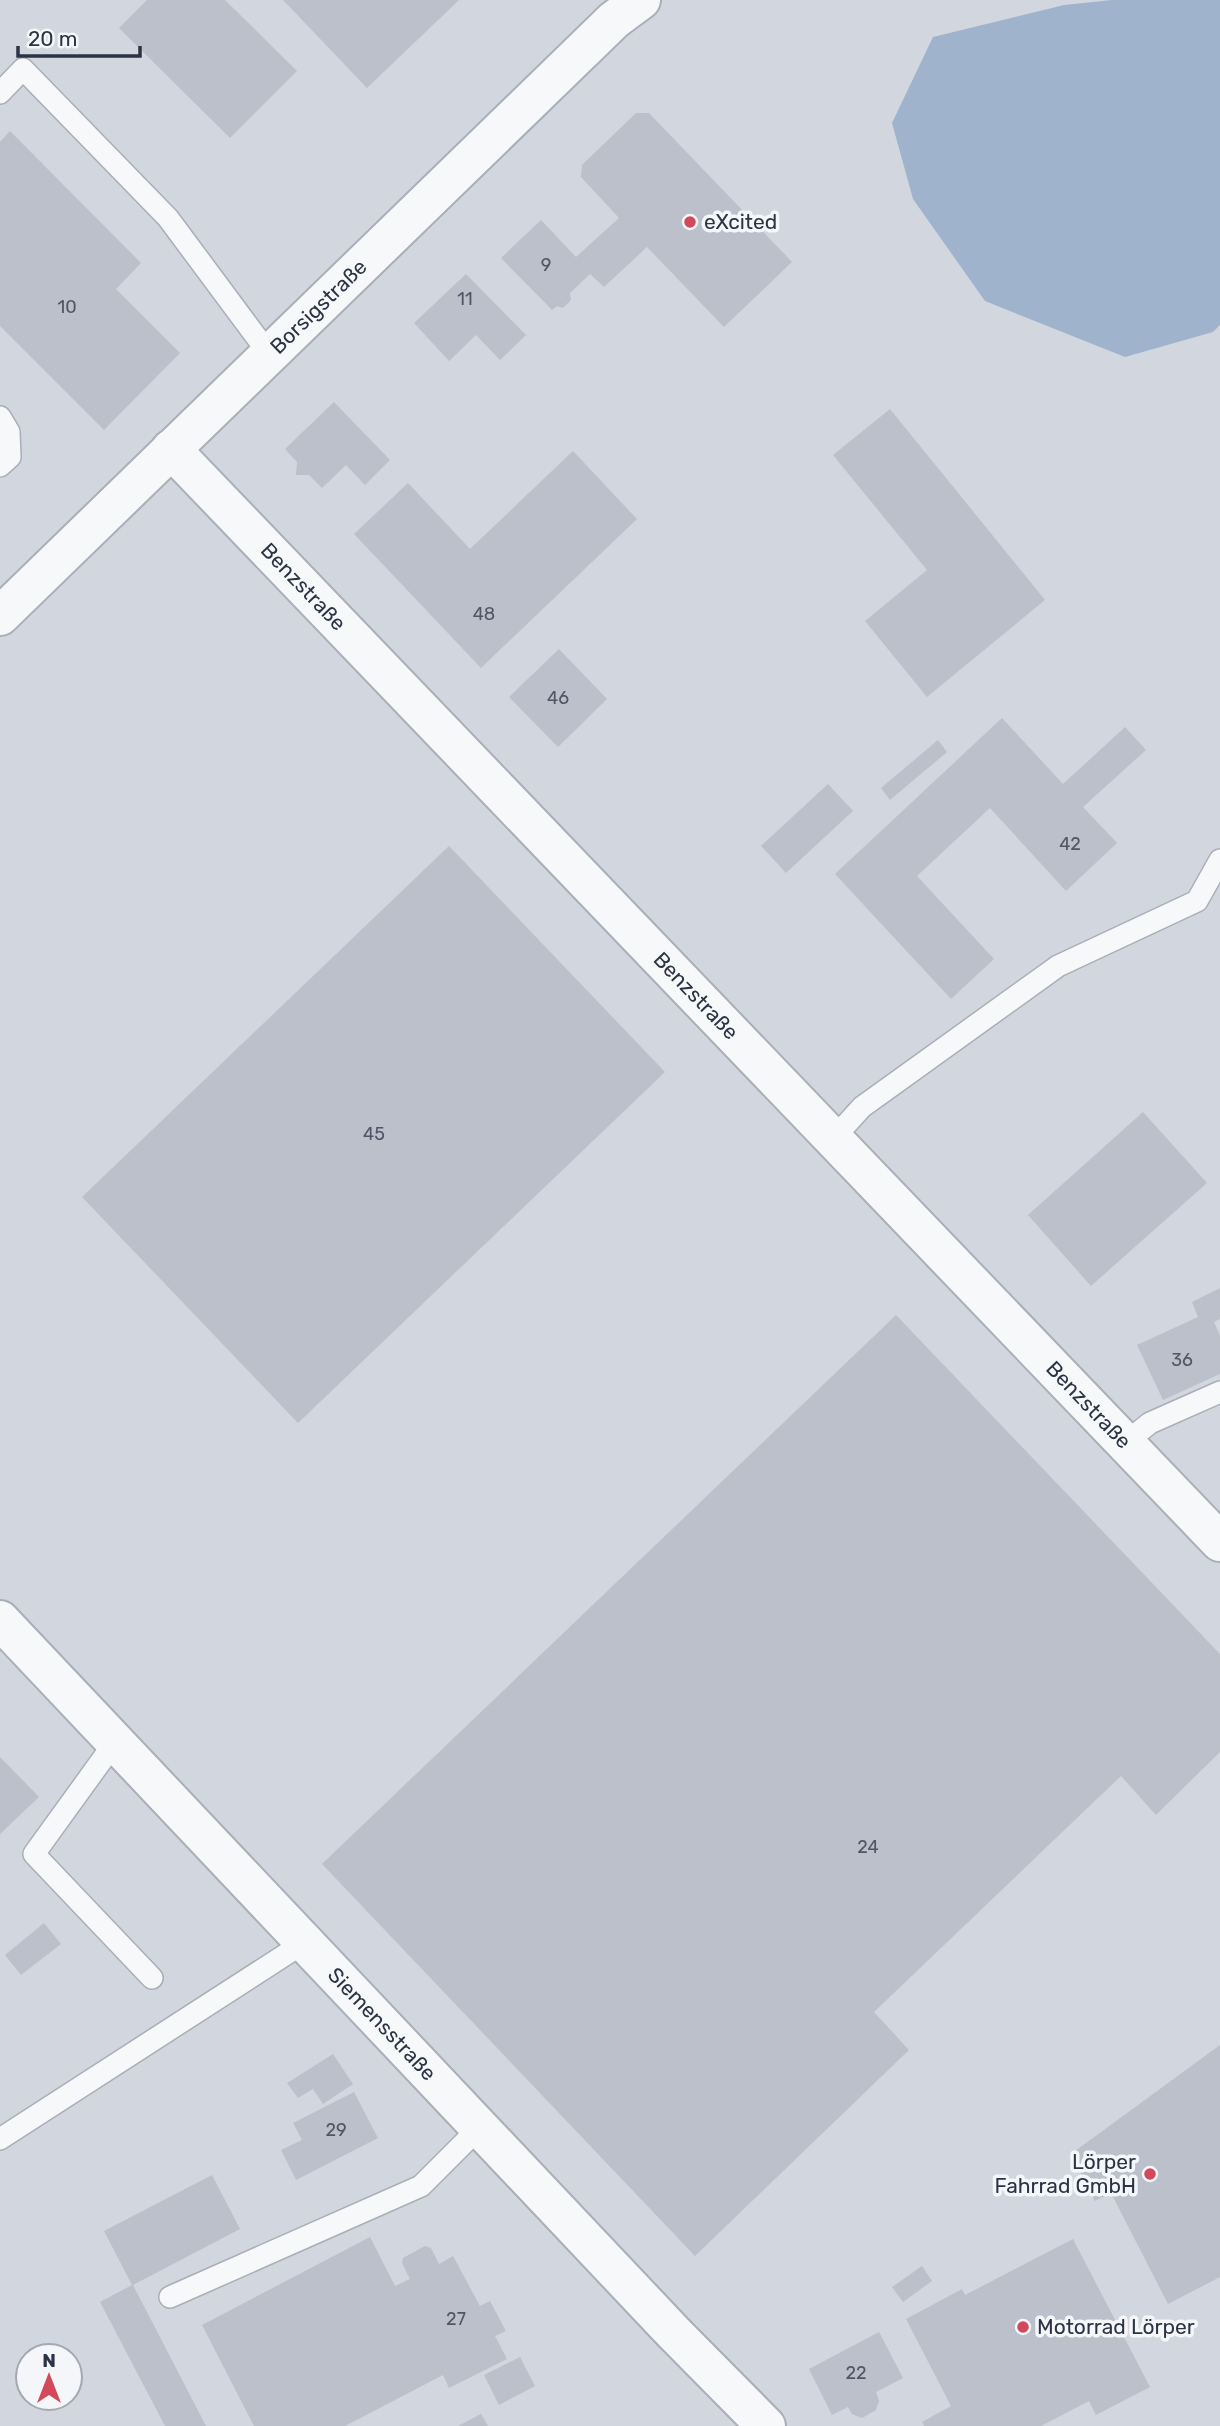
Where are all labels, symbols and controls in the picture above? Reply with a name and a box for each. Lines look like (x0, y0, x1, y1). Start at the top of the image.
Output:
scale bar (18, 14, 140, 58)
text: 20 m (28, 26, 77, 51)
place label: eXcited (704, 209, 777, 234)
marker: eXcited (682, 214, 698, 230)
street label: Borsigstraße (265, 254, 372, 359)
house number: 9 (541, 254, 551, 276)
house number: 11 (457, 288, 473, 310)
house number: 10 (57, 296, 77, 318)
street label: Benzstraße (256, 538, 351, 635)
house number: 48 (473, 603, 495, 625)
house number: 46 (547, 687, 569, 709)
house number: 42 (1059, 833, 1081, 855)
street label: Benzstraße (649, 947, 744, 1044)
house number: 45 (363, 1123, 385, 1145)
house number: 36 (1171, 1349, 1193, 1371)
street label: Benzstraße (1041, 1356, 1137, 1454)
house number: 24 (857, 1836, 879, 1858)
street label: Siemensstraße (323, 1962, 442, 2085)
house number: 29 (325, 2119, 347, 2141)
place label: Lörper Fahrrad GmbH (994, 2149, 1136, 2198)
marker: Lörper Fahrrad GmbH (1142, 2166, 1158, 2182)
house number: 27 (446, 2308, 466, 2330)
place label: Motorrad Lörper (1037, 2314, 1195, 2339)
marker: Motorrad Lörper (1015, 2319, 1031, 2335)
north arrow (14, 2342, 84, 2412)
text: N (42, 2349, 56, 2372)
house number: 22 (845, 2362, 867, 2384)

